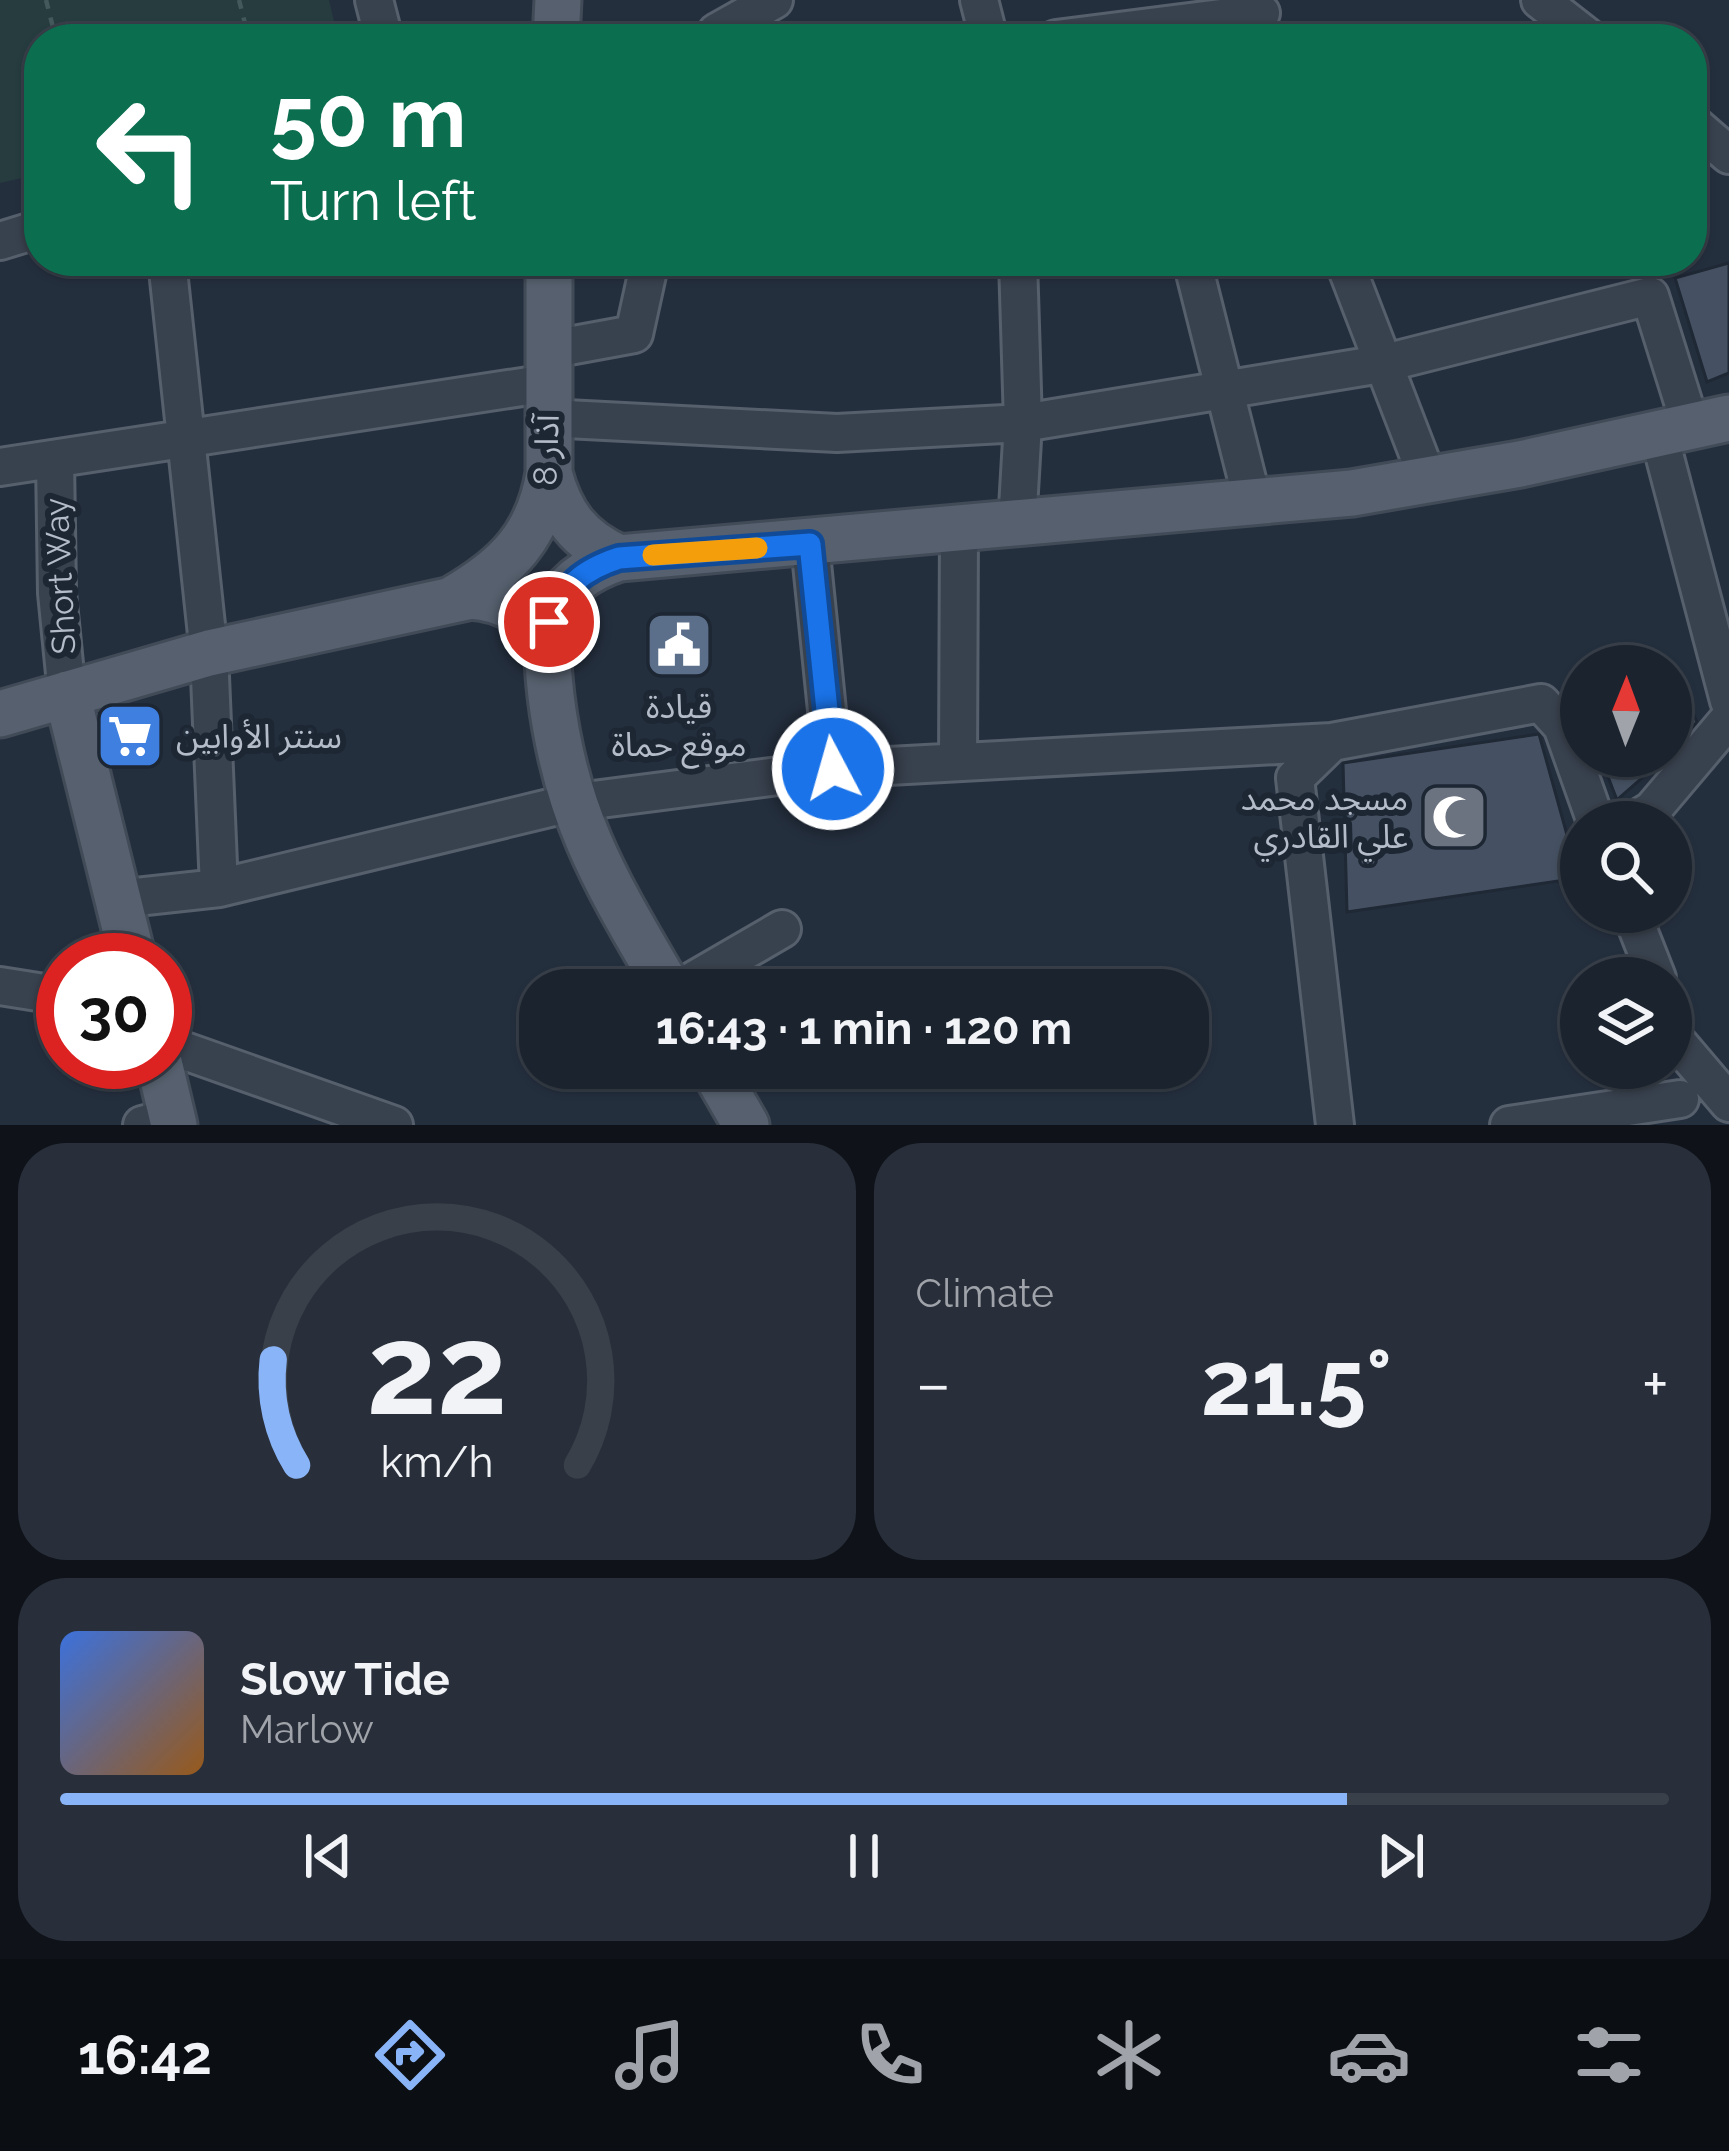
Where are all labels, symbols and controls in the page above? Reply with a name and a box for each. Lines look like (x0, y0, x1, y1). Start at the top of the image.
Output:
text: 50 m (270, 68, 466, 167)
icon: left (72, 72, 228, 228)
text: Turn left (270, 169, 477, 233)
street label: 8 آذار (525, 412, 567, 486)
street label: Short Way (36, 497, 84, 655)
pin (498, 571, 600, 673)
icon: arrive (516, 589, 582, 655)
public building icon: قيادة موقع حماة (644, 610, 714, 680)
north arrow (1560, 645, 1692, 777)
map controls (1560, 645, 1692, 1089)
place label: قيادة موقع حماة (611, 687, 747, 769)
supermarket icon: سنتر الأوابين (95, 701, 165, 771)
position arrow (770, 706, 896, 832)
place label: سنتر الأوابين (176, 717, 342, 756)
place label: مسجد محمد علي القادري (1241, 779, 1408, 861)
mosque icon: مسجد محمد علي القادري (1419, 782, 1489, 852)
button: search (1560, 801, 1692, 933)
speed limit sign: 30 (36, 933, 192, 1089)
button: layers (1560, 957, 1692, 1089)
text: 16:43 · 1 min · 120 m (656, 1002, 1072, 1055)
text: Climate (916, 1270, 1054, 1316)
text: 22 (366, 1297, 507, 1443)
text: 21.5° (1201, 1330, 1392, 1436)
text: − (916, 1345, 951, 1422)
text: + (1642, 1345, 1669, 1422)
text: km/h (380, 1436, 493, 1486)
text: Slow Tide (240, 1653, 450, 1706)
text: Marlow (240, 1706, 374, 1752)
icon: previous (295, 1823, 361, 1889)
icon: pause (831, 1823, 897, 1889)
icon: next (1368, 1823, 1434, 1889)
icon: directions (368, 2013, 452, 2097)
icon: music (608, 2013, 692, 2097)
icon: phone (848, 2013, 932, 2097)
icon: climate (1087, 2013, 1171, 2097)
icon: car (1327, 2013, 1411, 2097)
icon: filters (1567, 2013, 1651, 2097)
text: 16:42 (78, 2023, 212, 2087)

